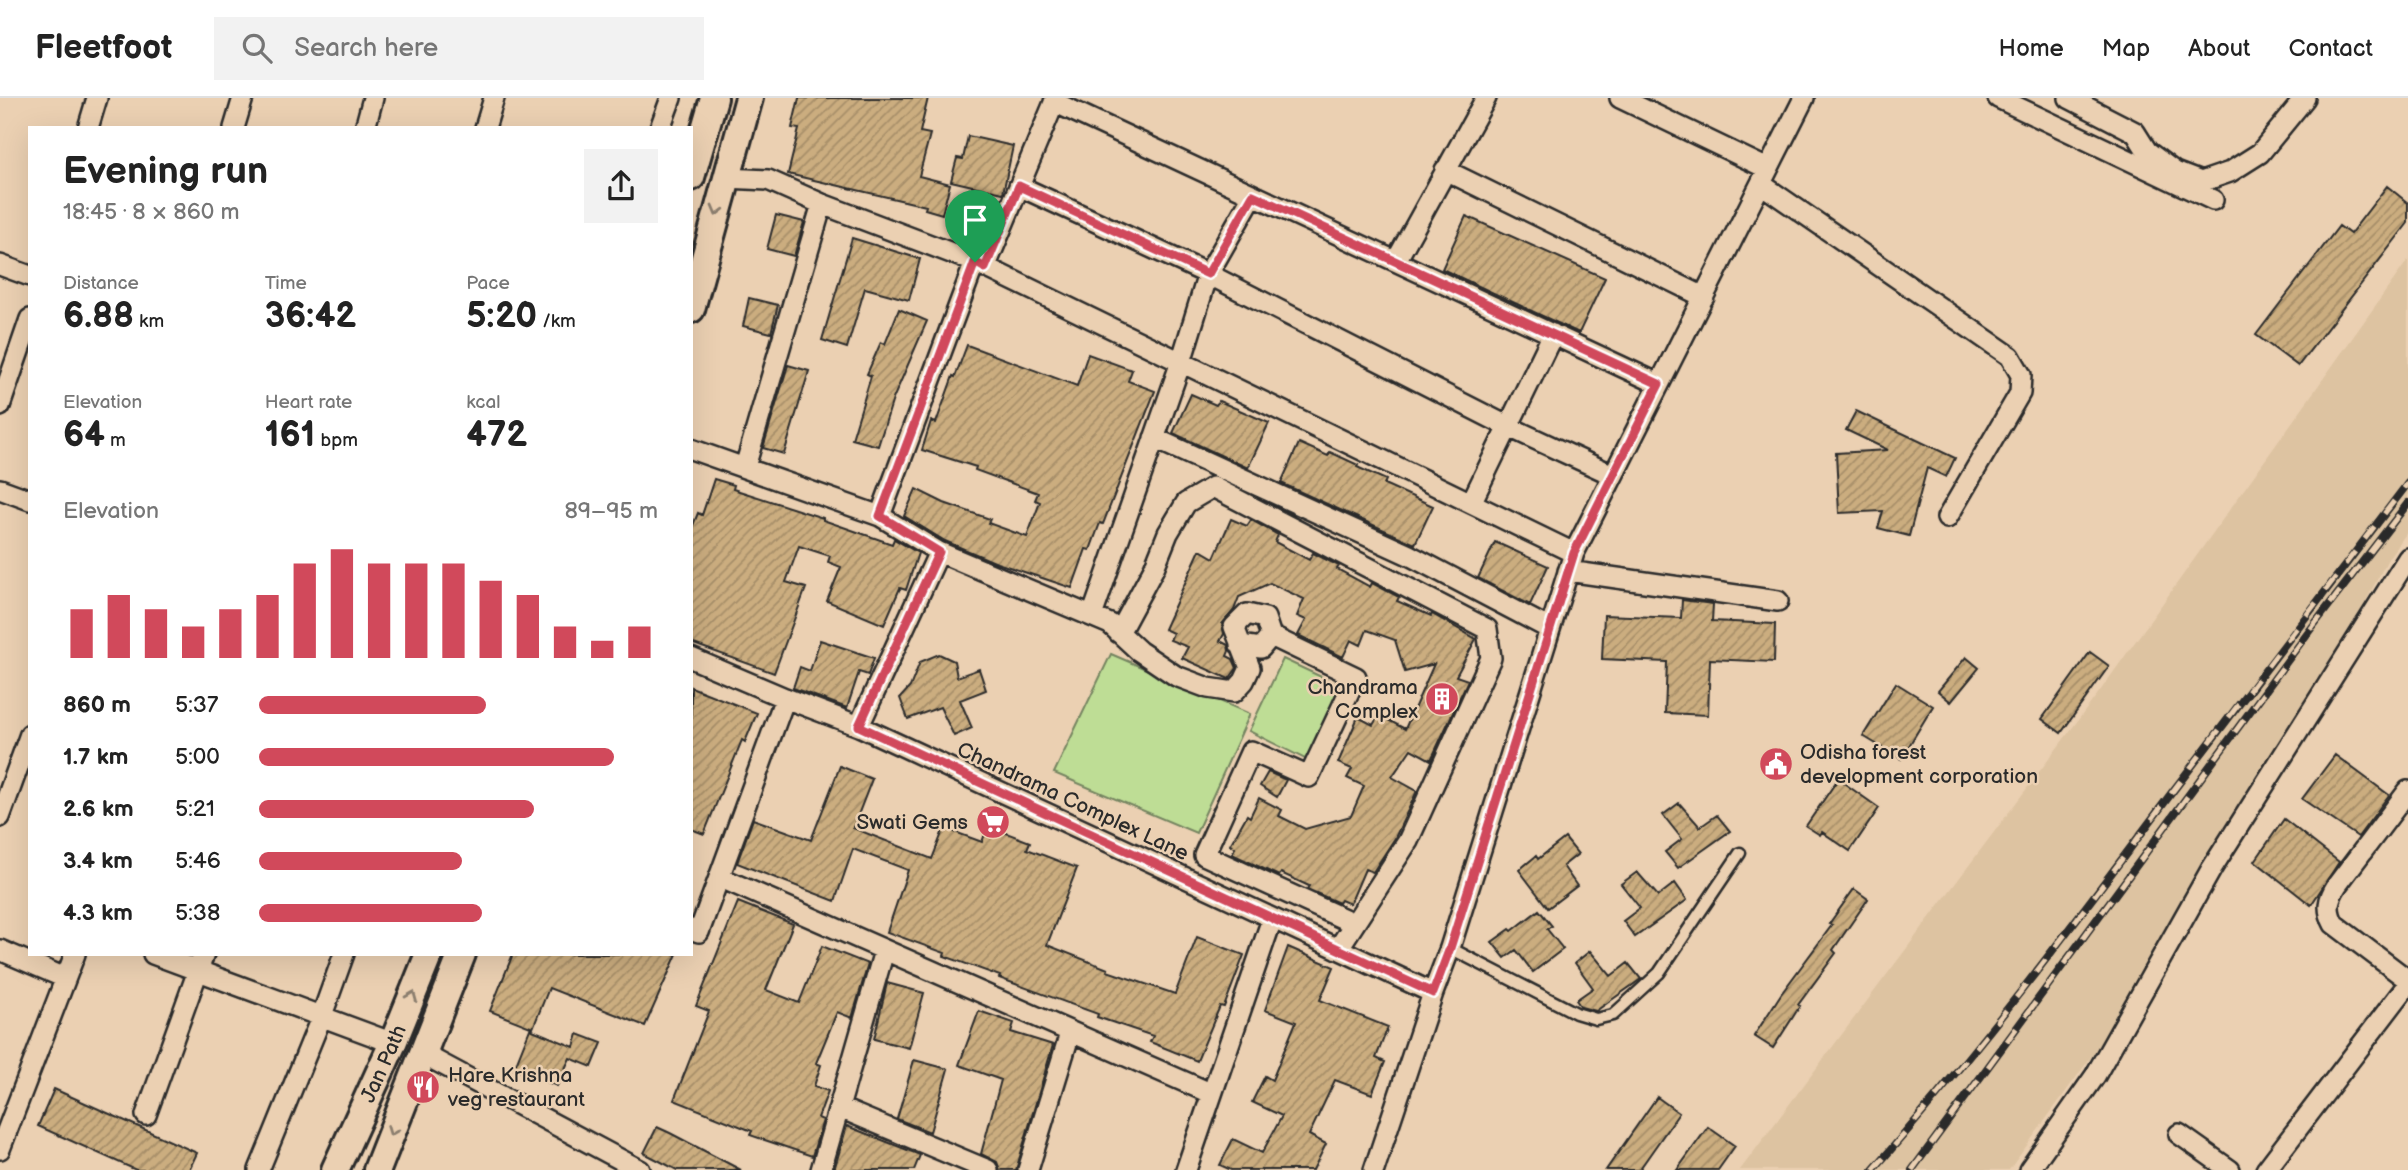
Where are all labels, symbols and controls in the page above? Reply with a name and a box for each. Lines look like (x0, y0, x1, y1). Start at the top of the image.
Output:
search box (214, 17, 704, 80)
text: Fleetfoot (35, 28, 172, 68)
icon: search (238, 29, 276, 67)
text: Search here (294, 33, 438, 64)
text: Home (1999, 34, 2064, 63)
text: Map (2102, 34, 2150, 63)
text: About (2188, 34, 2250, 63)
text: Contact (2288, 34, 2373, 63)
text: Evening run (63, 149, 268, 194)
button: share (584, 149, 658, 223)
pin (945, 190, 1005, 262)
text: 18:45 · 8 × 860 m (63, 198, 239, 226)
icon: arrive (956, 201, 994, 239)
one-way arrow (711, 205, 725, 217)
text: Distance (63, 272, 139, 295)
text: Time (265, 272, 307, 295)
text: Pace (466, 272, 510, 295)
text: 6.88 (63, 295, 134, 338)
text: 36:42 (265, 295, 356, 338)
text: 5:20 (466, 295, 537, 338)
text: km (134, 310, 164, 333)
text: /km (537, 310, 576, 333)
text: Elevation (63, 391, 142, 414)
text: Heart rate (265, 391, 352, 414)
text: kcal (466, 391, 500, 414)
text: 64 (63, 414, 105, 457)
text: 161 (265, 414, 315, 457)
text: 472 (466, 414, 527, 457)
text: m (105, 429, 126, 452)
text: bpm (315, 429, 358, 452)
text: Elevation (63, 497, 159, 525)
text: 89–95 m (564, 497, 658, 525)
place label: Chandrama Complex (1307, 675, 1418, 724)
building icon: Chandrama Complex (1423, 680, 1461, 718)
text: 860 m (63, 691, 131, 719)
text: 5:37 (175, 691, 218, 719)
street label: Chandrama Complex Lane (953, 737, 1193, 866)
place label: Odisha forest development corporation (1800, 740, 2038, 789)
text: 1.7 km (63, 743, 128, 771)
text: 5:00 (175, 743, 220, 771)
public building icon: Odisha forest development corporation (1757, 745, 1795, 783)
text: 2.6 km (63, 795, 134, 823)
text: 5:21 (175, 795, 215, 823)
supermarket icon: Swati Gems (974, 803, 1012, 841)
place label: Swati Gems (856, 810, 968, 835)
text: 3.4 km (63, 847, 133, 875)
text: 5:46 (175, 847, 221, 875)
text: 4.3 km (63, 899, 133, 927)
text: 5:38 (175, 899, 220, 927)
one-way arrow (404, 990, 418, 1003)
street label: Jan Path (356, 1021, 412, 1106)
place label: Hare Krishna veg restaurant (447, 1063, 585, 1112)
restaurant icon: Hare Krishna veg restaurant (404, 1068, 442, 1106)
one-way arrow (387, 1125, 401, 1137)

